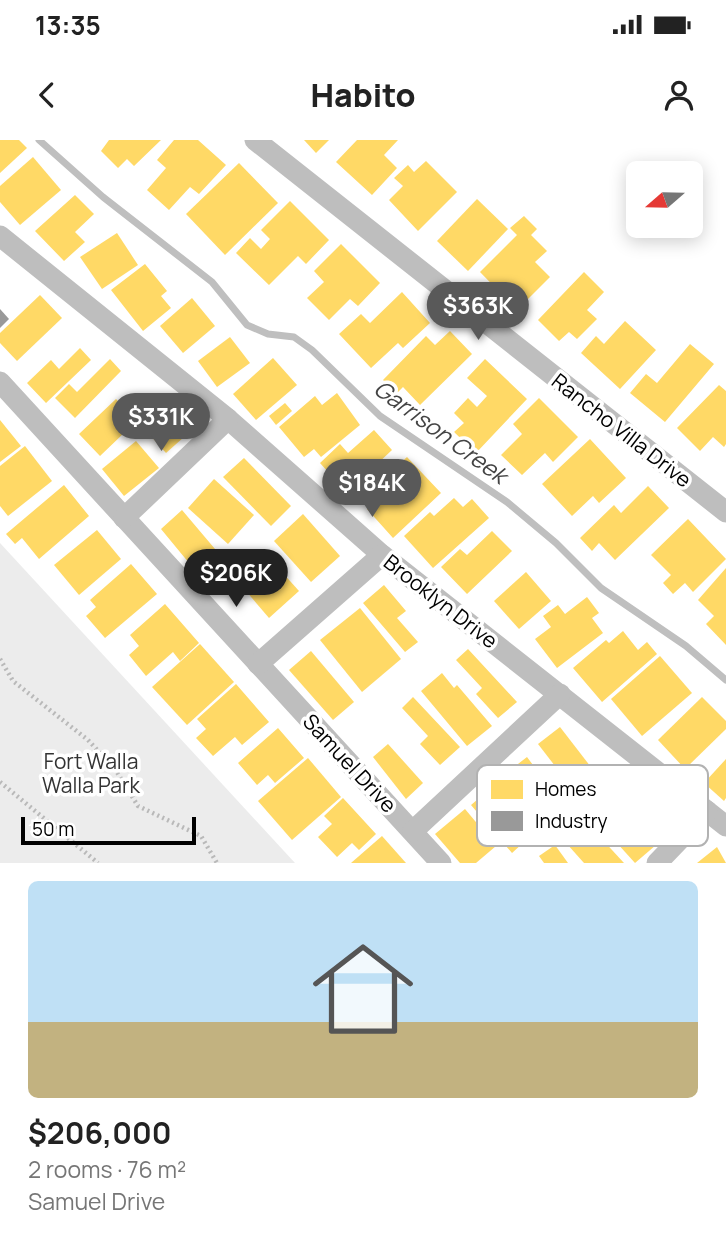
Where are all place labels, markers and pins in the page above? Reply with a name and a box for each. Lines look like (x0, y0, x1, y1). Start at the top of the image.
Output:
pin: $363K (429, 282, 527, 342)
pin: $331K (112, 394, 210, 453)
pin: $184K (323, 460, 421, 519)
pin: $206K (187, 550, 285, 609)

